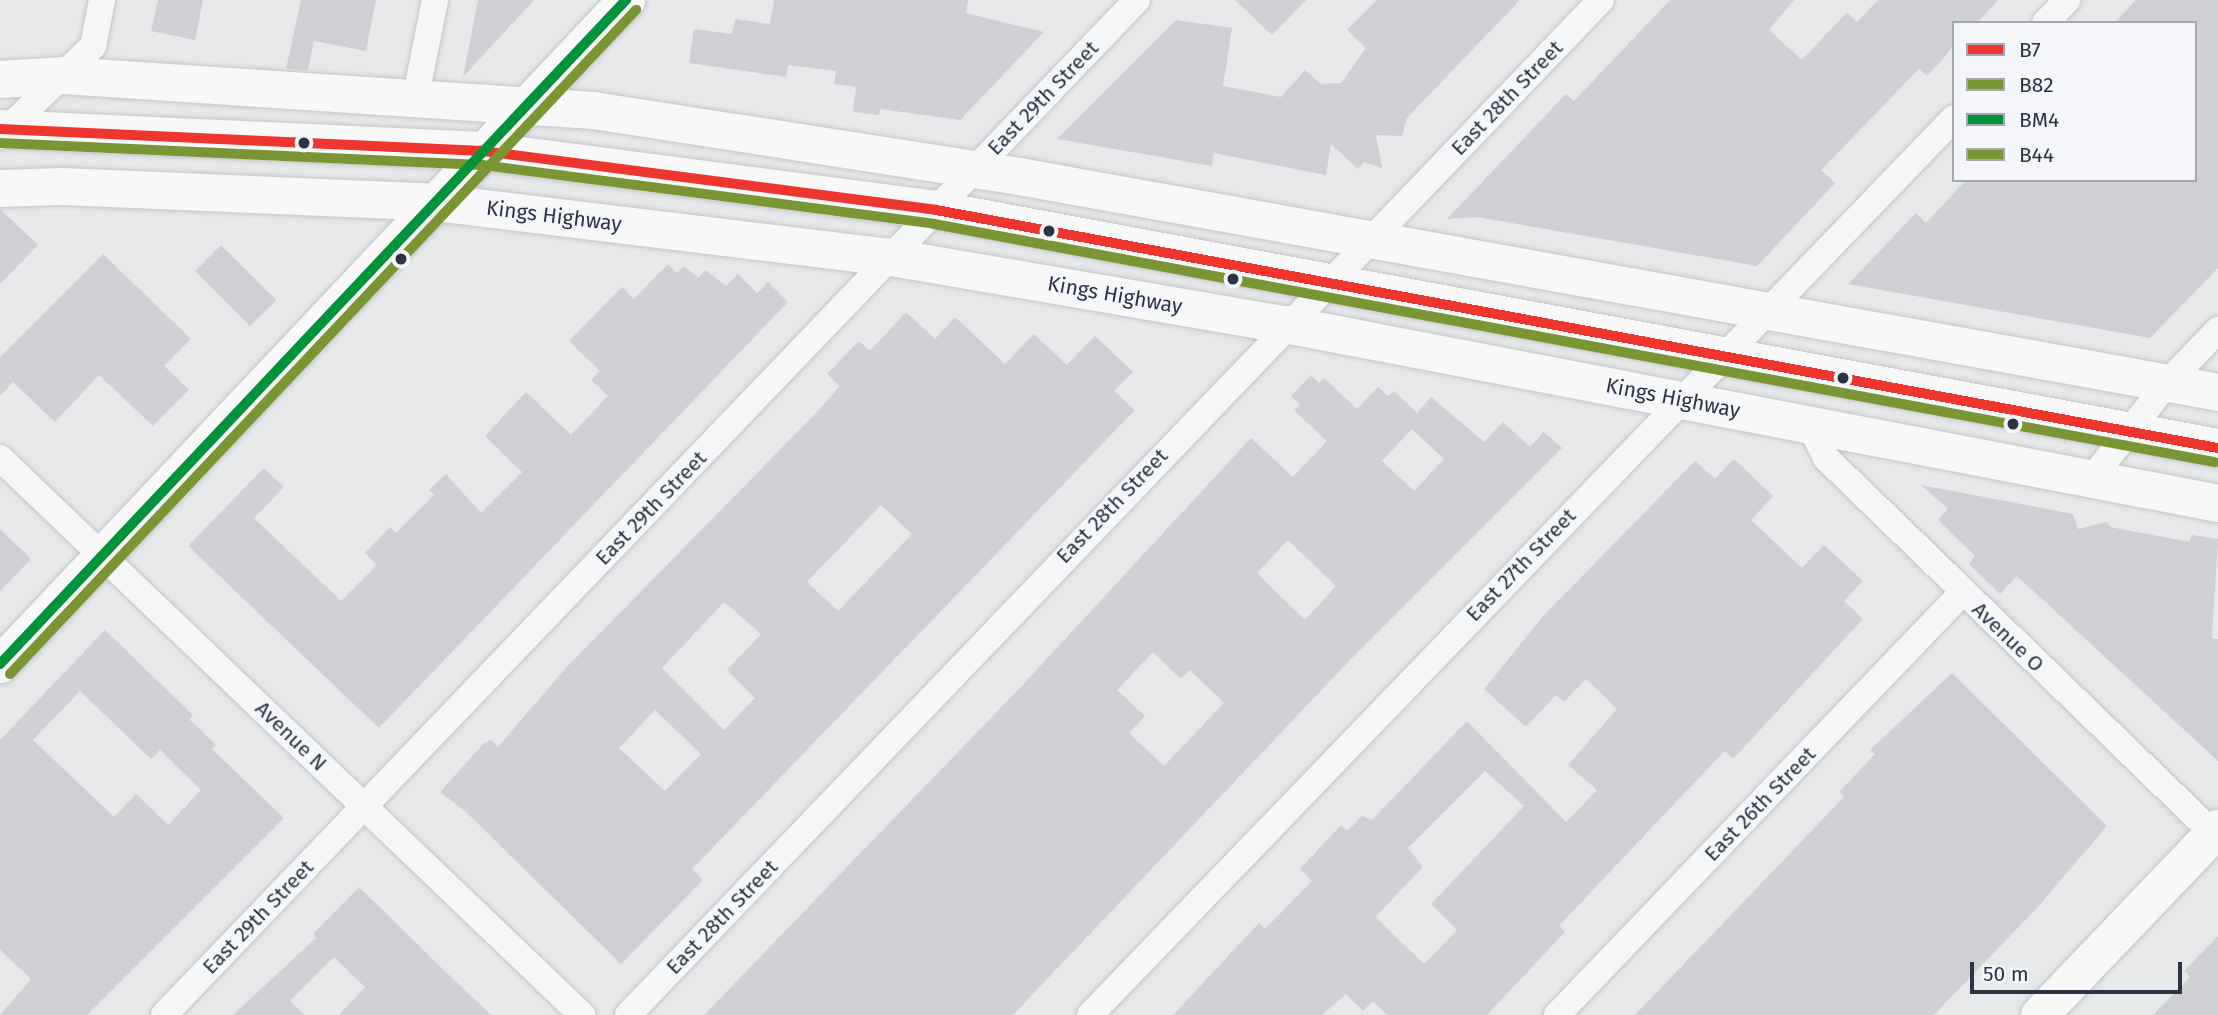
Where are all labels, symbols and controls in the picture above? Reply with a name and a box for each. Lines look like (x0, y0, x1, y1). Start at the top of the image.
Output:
legend (1952, 21, 2197, 182)
street label: East 28th Street (1446, 35, 1568, 161)
street label: East 29th Street (982, 36, 1104, 160)
text: B7 (2019, 37, 2040, 63)
text: B82 (2019, 72, 2054, 98)
text: BM4 (2019, 107, 2059, 133)
unlabelled marker (297, 136, 311, 150)
text: B44 (2019, 142, 2054, 168)
street label: Kings Highway (485, 195, 623, 237)
unlabelled marker (1042, 224, 1056, 238)
unlabelled marker (394, 252, 408, 266)
street label: Kings Highway (1046, 271, 1184, 319)
unlabelled marker (1226, 272, 1240, 286)
unlabelled marker (1836, 371, 1850, 385)
street label: Kings Highway (1604, 373, 1742, 423)
unlabelled marker (2006, 417, 2020, 431)
street label: East 28th Street (1051, 443, 1173, 569)
street label: East 29th Street (590, 446, 712, 570)
street label: East 27th Street (1461, 503, 1581, 627)
street label: Avenue O (1967, 597, 2049, 677)
street label: Avenue N (250, 696, 332, 776)
street label: East 26th Street (1699, 742, 1821, 866)
street label: East 28th Street (661, 854, 783, 980)
street label: East 29th Street (197, 855, 319, 979)
scale bar (1973, 948, 2185, 992)
text: 50 m (1983, 961, 2029, 987)

